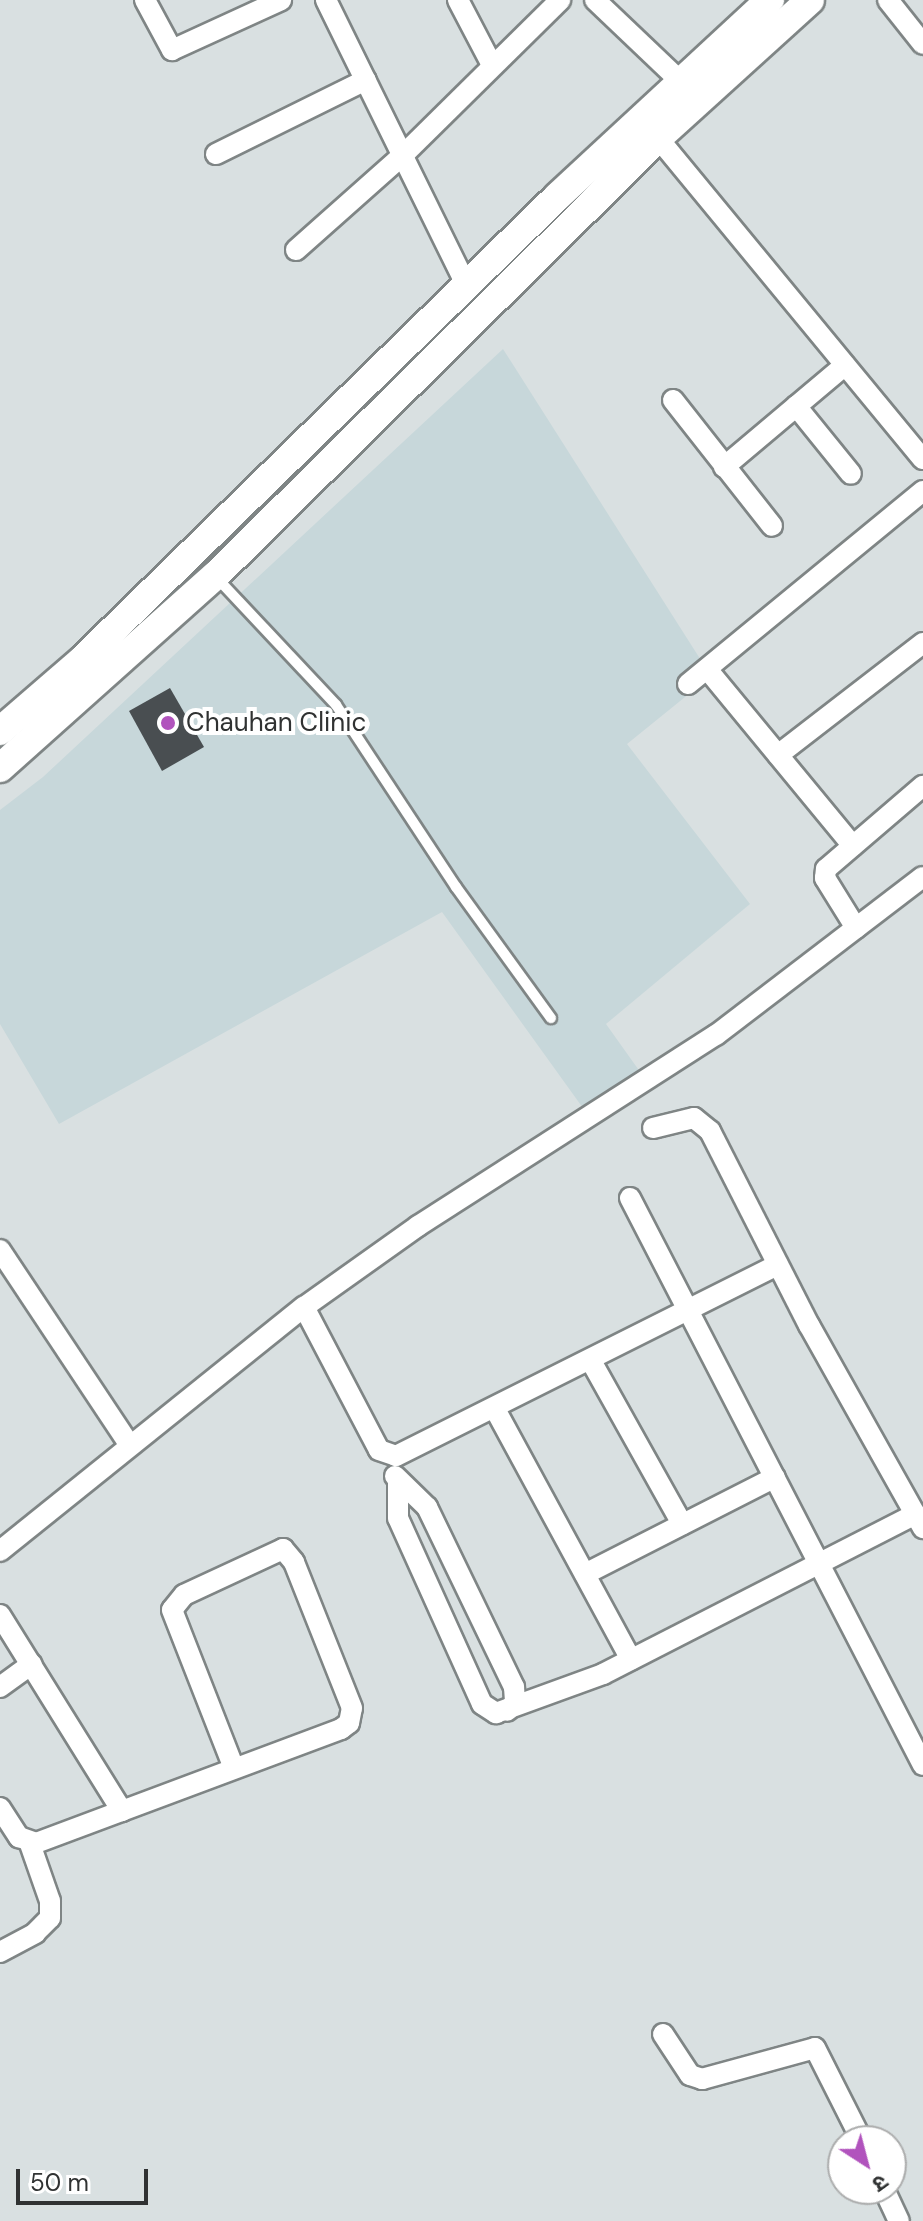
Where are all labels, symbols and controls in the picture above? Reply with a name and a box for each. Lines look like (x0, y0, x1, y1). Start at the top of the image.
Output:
place label: Chauhan Clinic (186, 707, 366, 739)
marker: Chauhan Clinic (157, 712, 179, 734)
north arrow (827, 2125, 907, 2205)
scale bar (20, 2153, 152, 2203)
text: 50 m (30, 2167, 89, 2198)
text: उ (866, 2168, 894, 2199)

